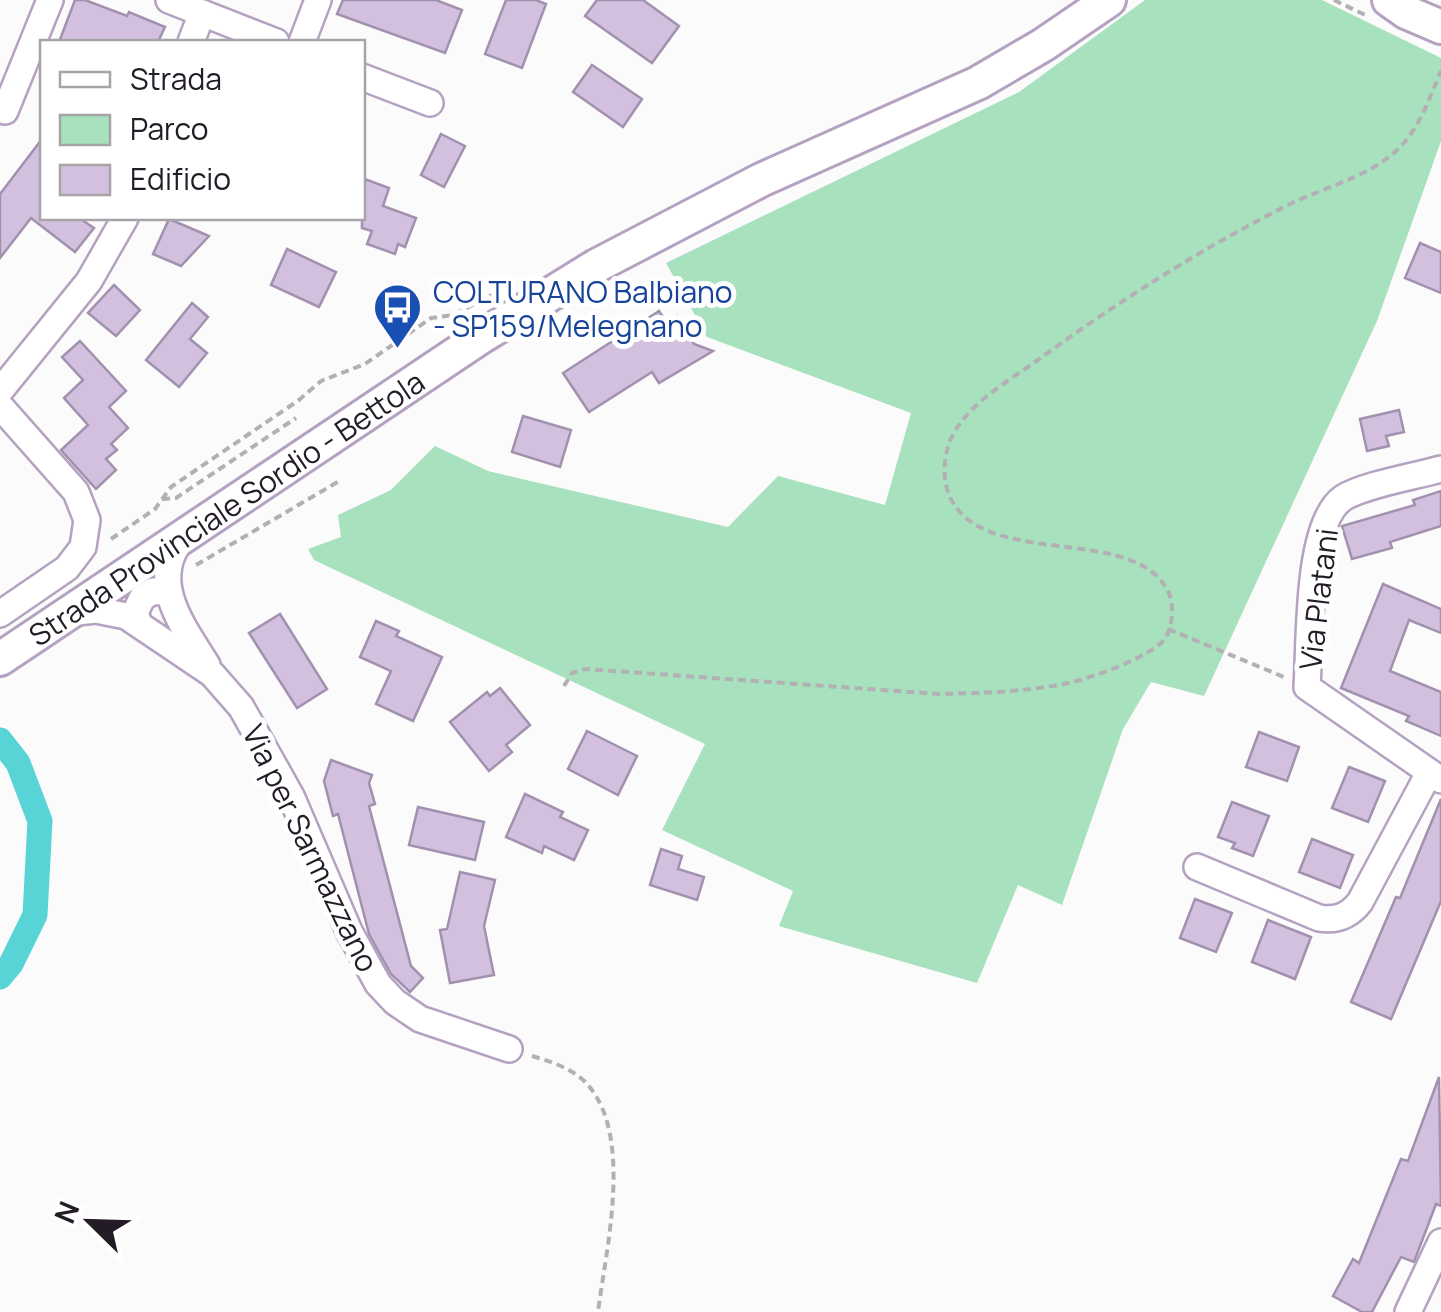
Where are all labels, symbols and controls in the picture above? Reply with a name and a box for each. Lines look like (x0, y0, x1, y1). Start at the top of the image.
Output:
legend (40, 40, 365, 220)
text: Strada (130, 58, 222, 99)
text: Parco (130, 108, 209, 149)
text: Edificio (130, 158, 231, 199)
place label: COLTURANO Balbiano - SP159/Melegnano (433, 271, 733, 346)
bus stop icon: COLTURANO Balbiano - SP159/Melegnano (372, 282, 424, 350)
street label: Strada Provinciale Sordio - Bettola (20, 361, 432, 655)
street label: Via Platani (1289, 526, 1347, 672)
street label: Via per Sarmazzano (233, 718, 389, 978)
north arrow (40, 1172, 140, 1272)
text: N (45, 1195, 87, 1229)

